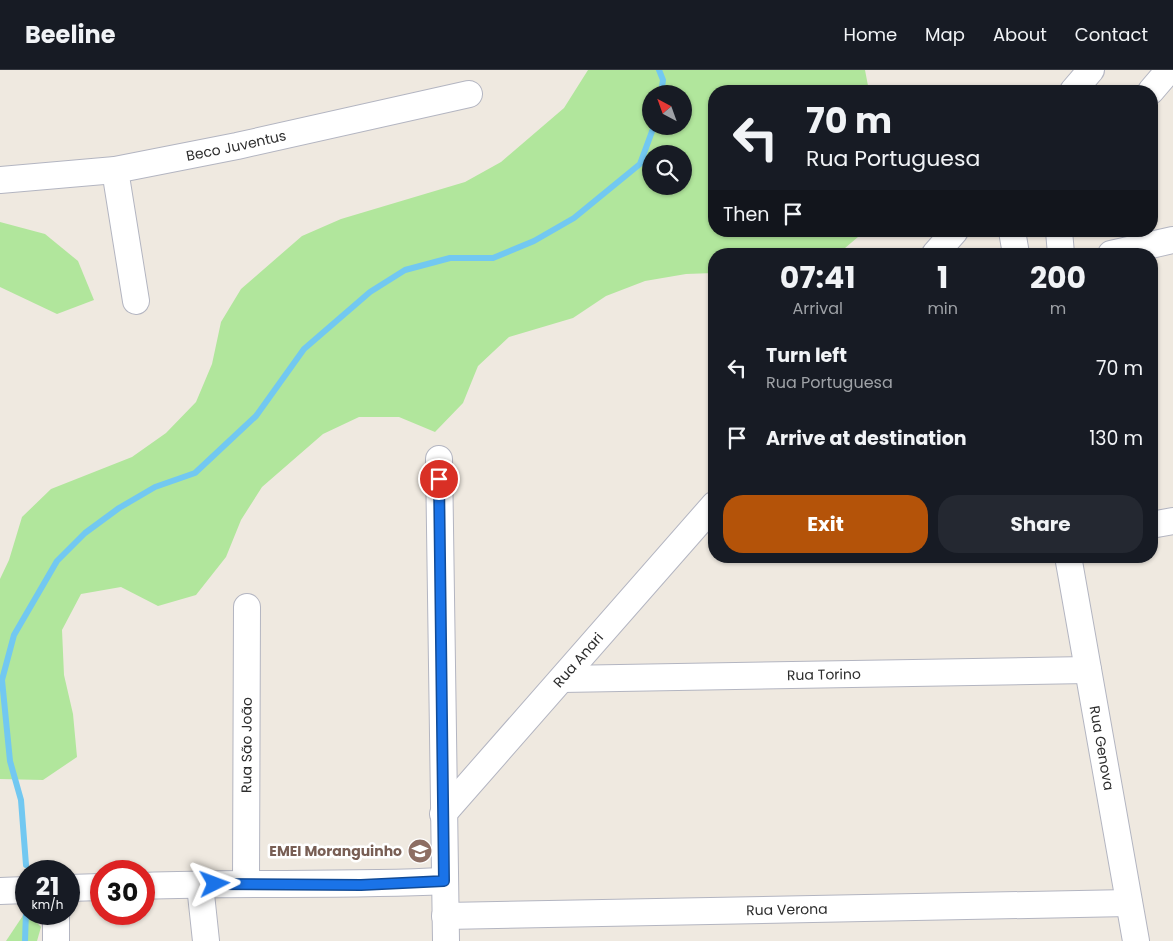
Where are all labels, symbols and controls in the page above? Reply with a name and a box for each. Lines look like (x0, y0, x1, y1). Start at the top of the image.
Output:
text: Beeline (25, 18, 116, 51)
text: Home (843, 22, 897, 47)
text: Map (925, 22, 965, 47)
text: About (993, 22, 1047, 47)
text: Contact (1075, 22, 1148, 47)
north arrow (642, 85, 692, 135)
map controls (642, 85, 692, 195)
text: 70 m (806, 96, 892, 145)
icon: left (723, 105, 788, 170)
street label: Beco Juventus (184, 125, 288, 166)
text: Rua Portuguesa (806, 143, 980, 174)
button: search (642, 145, 692, 195)
icon: arrive (779, 200, 807, 228)
text: Then (723, 201, 769, 228)
text: 07:41 (780, 256, 856, 299)
text: 1 (937, 256, 948, 299)
text: 200 (1030, 256, 1086, 299)
text: Arrival (793, 297, 843, 320)
text: min (927, 297, 958, 320)
text: m (1050, 297, 1066, 320)
text: Turn left (766, 342, 847, 369)
icon: left (723, 354, 751, 382)
text: 70 m (1096, 355, 1143, 382)
text: Rua Portuguesa (766, 371, 893, 394)
icon: arrive (723, 424, 751, 452)
text: Arrive at destination (766, 425, 967, 452)
text: 130 m (1089, 425, 1143, 452)
pin (418, 458, 460, 500)
icon: arrive (425, 465, 453, 493)
button: Exit (723, 495, 928, 553)
button: Share (938, 495, 1143, 553)
street label: Rua Anari (548, 628, 608, 692)
street label: Rua Torino (787, 664, 861, 685)
street label: Rua São João (236, 697, 257, 793)
street label: Rua Genova (1085, 704, 1119, 792)
school or university icon: EMEI Moranguinho (407, 838, 433, 864)
place label: EMEI Moranguinho (269, 841, 402, 861)
position arrow (188, 857, 240, 909)
speed limit sign: 30 (90, 860, 155, 925)
text: 21 (36, 869, 59, 904)
text: km/h (32, 896, 63, 913)
street label: Rua Verona (746, 899, 828, 920)

